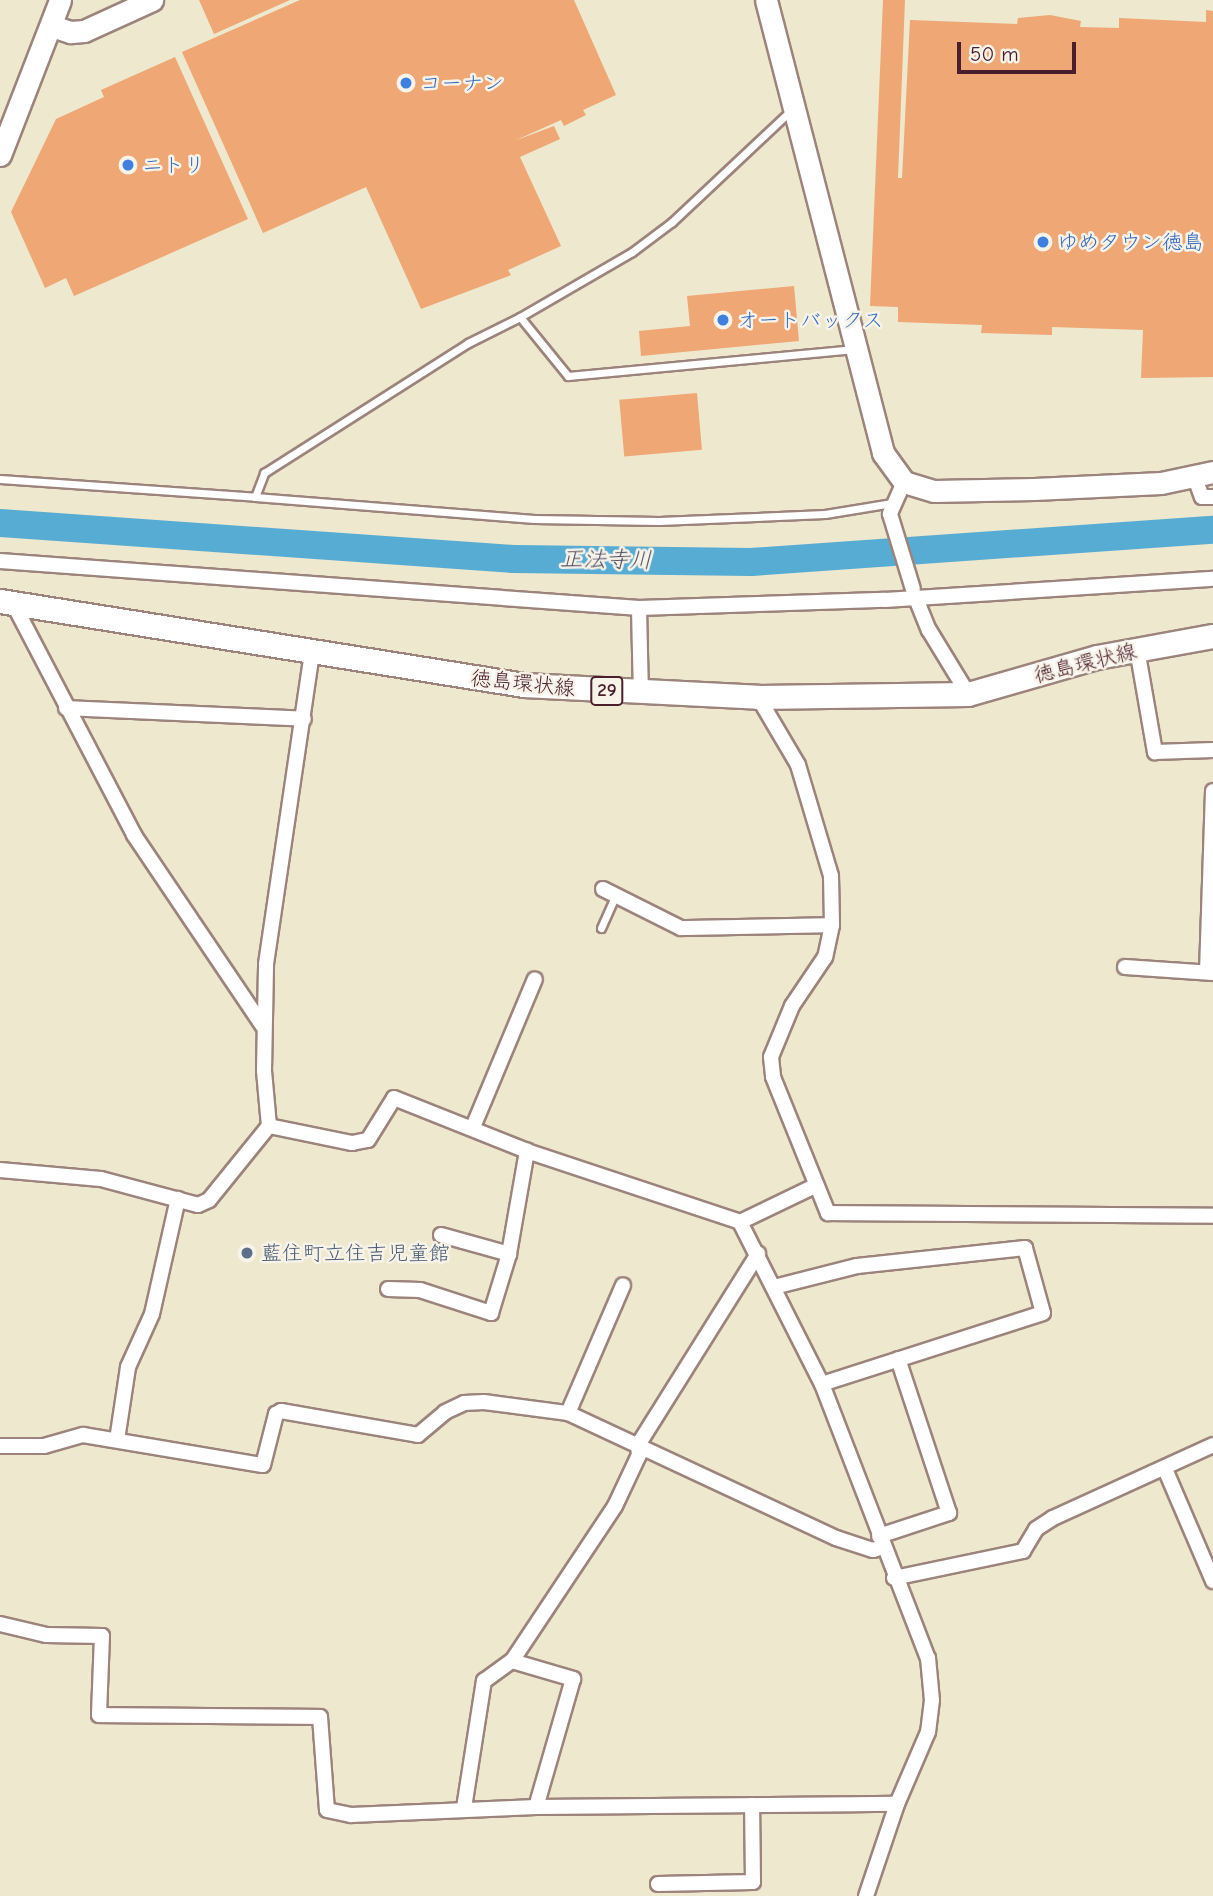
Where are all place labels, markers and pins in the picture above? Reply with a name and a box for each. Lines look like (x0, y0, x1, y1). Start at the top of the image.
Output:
place label: コーナン (420, 70, 504, 96)
marker: コーナン (398, 75, 414, 91)
place label: ニトリ (142, 152, 205, 178)
marker: ニトリ (120, 157, 136, 173)
place label: ゆめタウン徳島 (1057, 229, 1204, 255)
marker: ゆめタウン徳島 (1035, 234, 1051, 250)
place label: オートバックス (737, 307, 884, 333)
marker: オートバックス (715, 312, 731, 328)
place label: 藍住町立住吉児童館 (261, 1240, 450, 1266)
marker: 藍住町立住吉児童館 (239, 1245, 255, 1261)

